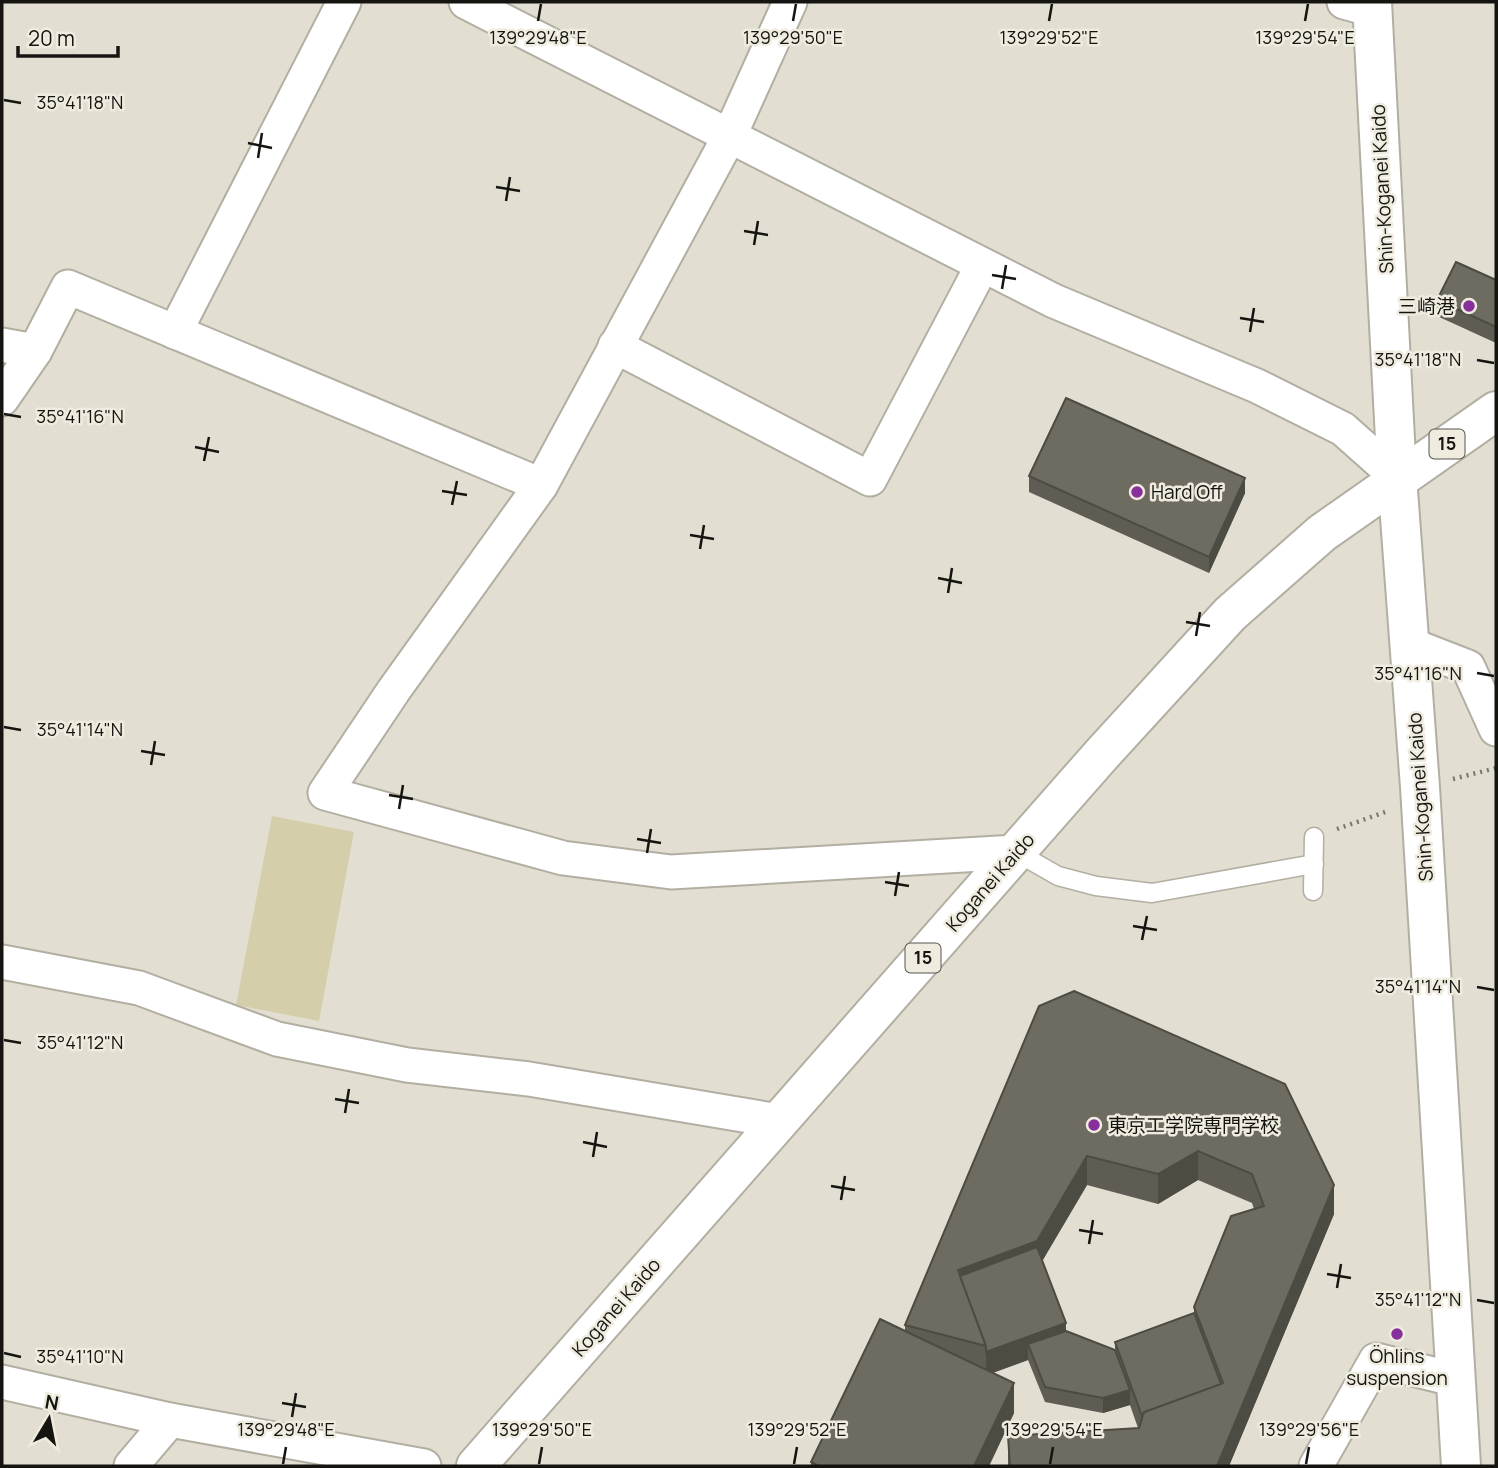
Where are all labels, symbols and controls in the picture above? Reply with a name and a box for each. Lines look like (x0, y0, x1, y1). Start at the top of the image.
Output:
scale bar (18, 14, 117, 58)
text: 20 m (28, 24, 75, 52)
text: 139°29'48"E (489, 25, 587, 49)
text: 139°29'50"E (743, 25, 843, 49)
text: 139°29'52"E (1000, 25, 1098, 49)
text: 139°29'54"E (1255, 25, 1355, 49)
text: 35°41'18"N (37, 90, 123, 114)
street label: Shin-Koganei Kaido (1365, 104, 1399, 274)
place label: 三崎港 (1398, 293, 1455, 319)
marker: 三崎港 (1461, 298, 1477, 314)
text: 35°41'18"N (1375, 347, 1461, 371)
text: 35°41'16"N (36, 404, 124, 428)
road number: 15 (1430, 430, 1464, 458)
place label: Hard Off (1151, 479, 1223, 505)
marker: Hard Off (1129, 484, 1145, 500)
text: 35°41'16"N (1374, 661, 1462, 685)
street label: Shin-Koganei Kaido (1401, 712, 1439, 882)
text: 35°41'14"N (37, 717, 123, 741)
street label: Koganei Kaido (940, 827, 1040, 937)
road number: 15 (906, 944, 940, 973)
text: 35°41'14"N (1375, 974, 1461, 998)
text: 35°41'12"N (37, 1030, 123, 1054)
place label: 東京工学院専門学校 (1108, 1112, 1279, 1138)
marker: 東京工学院専門学校 (1086, 1117, 1102, 1133)
street label: Koganei Kaido (566, 1252, 666, 1362)
text: 35°41'12"N (1375, 1287, 1461, 1311)
marker: Öhlins suspension (1389, 1326, 1405, 1342)
place label: Öhlins suspension (1346, 1343, 1448, 1391)
text: 35°41'10"N (36, 1344, 124, 1368)
north arrow (14, 1384, 84, 1454)
text: N (43, 1388, 61, 1416)
text: 139°29'48"E (237, 1417, 335, 1441)
text: 139°29'50"E (492, 1417, 592, 1441)
text: 139°29'52"E (748, 1417, 846, 1441)
text: 139°29'54"E (1003, 1417, 1103, 1441)
text: 139°29'56"E (1259, 1417, 1359, 1441)

